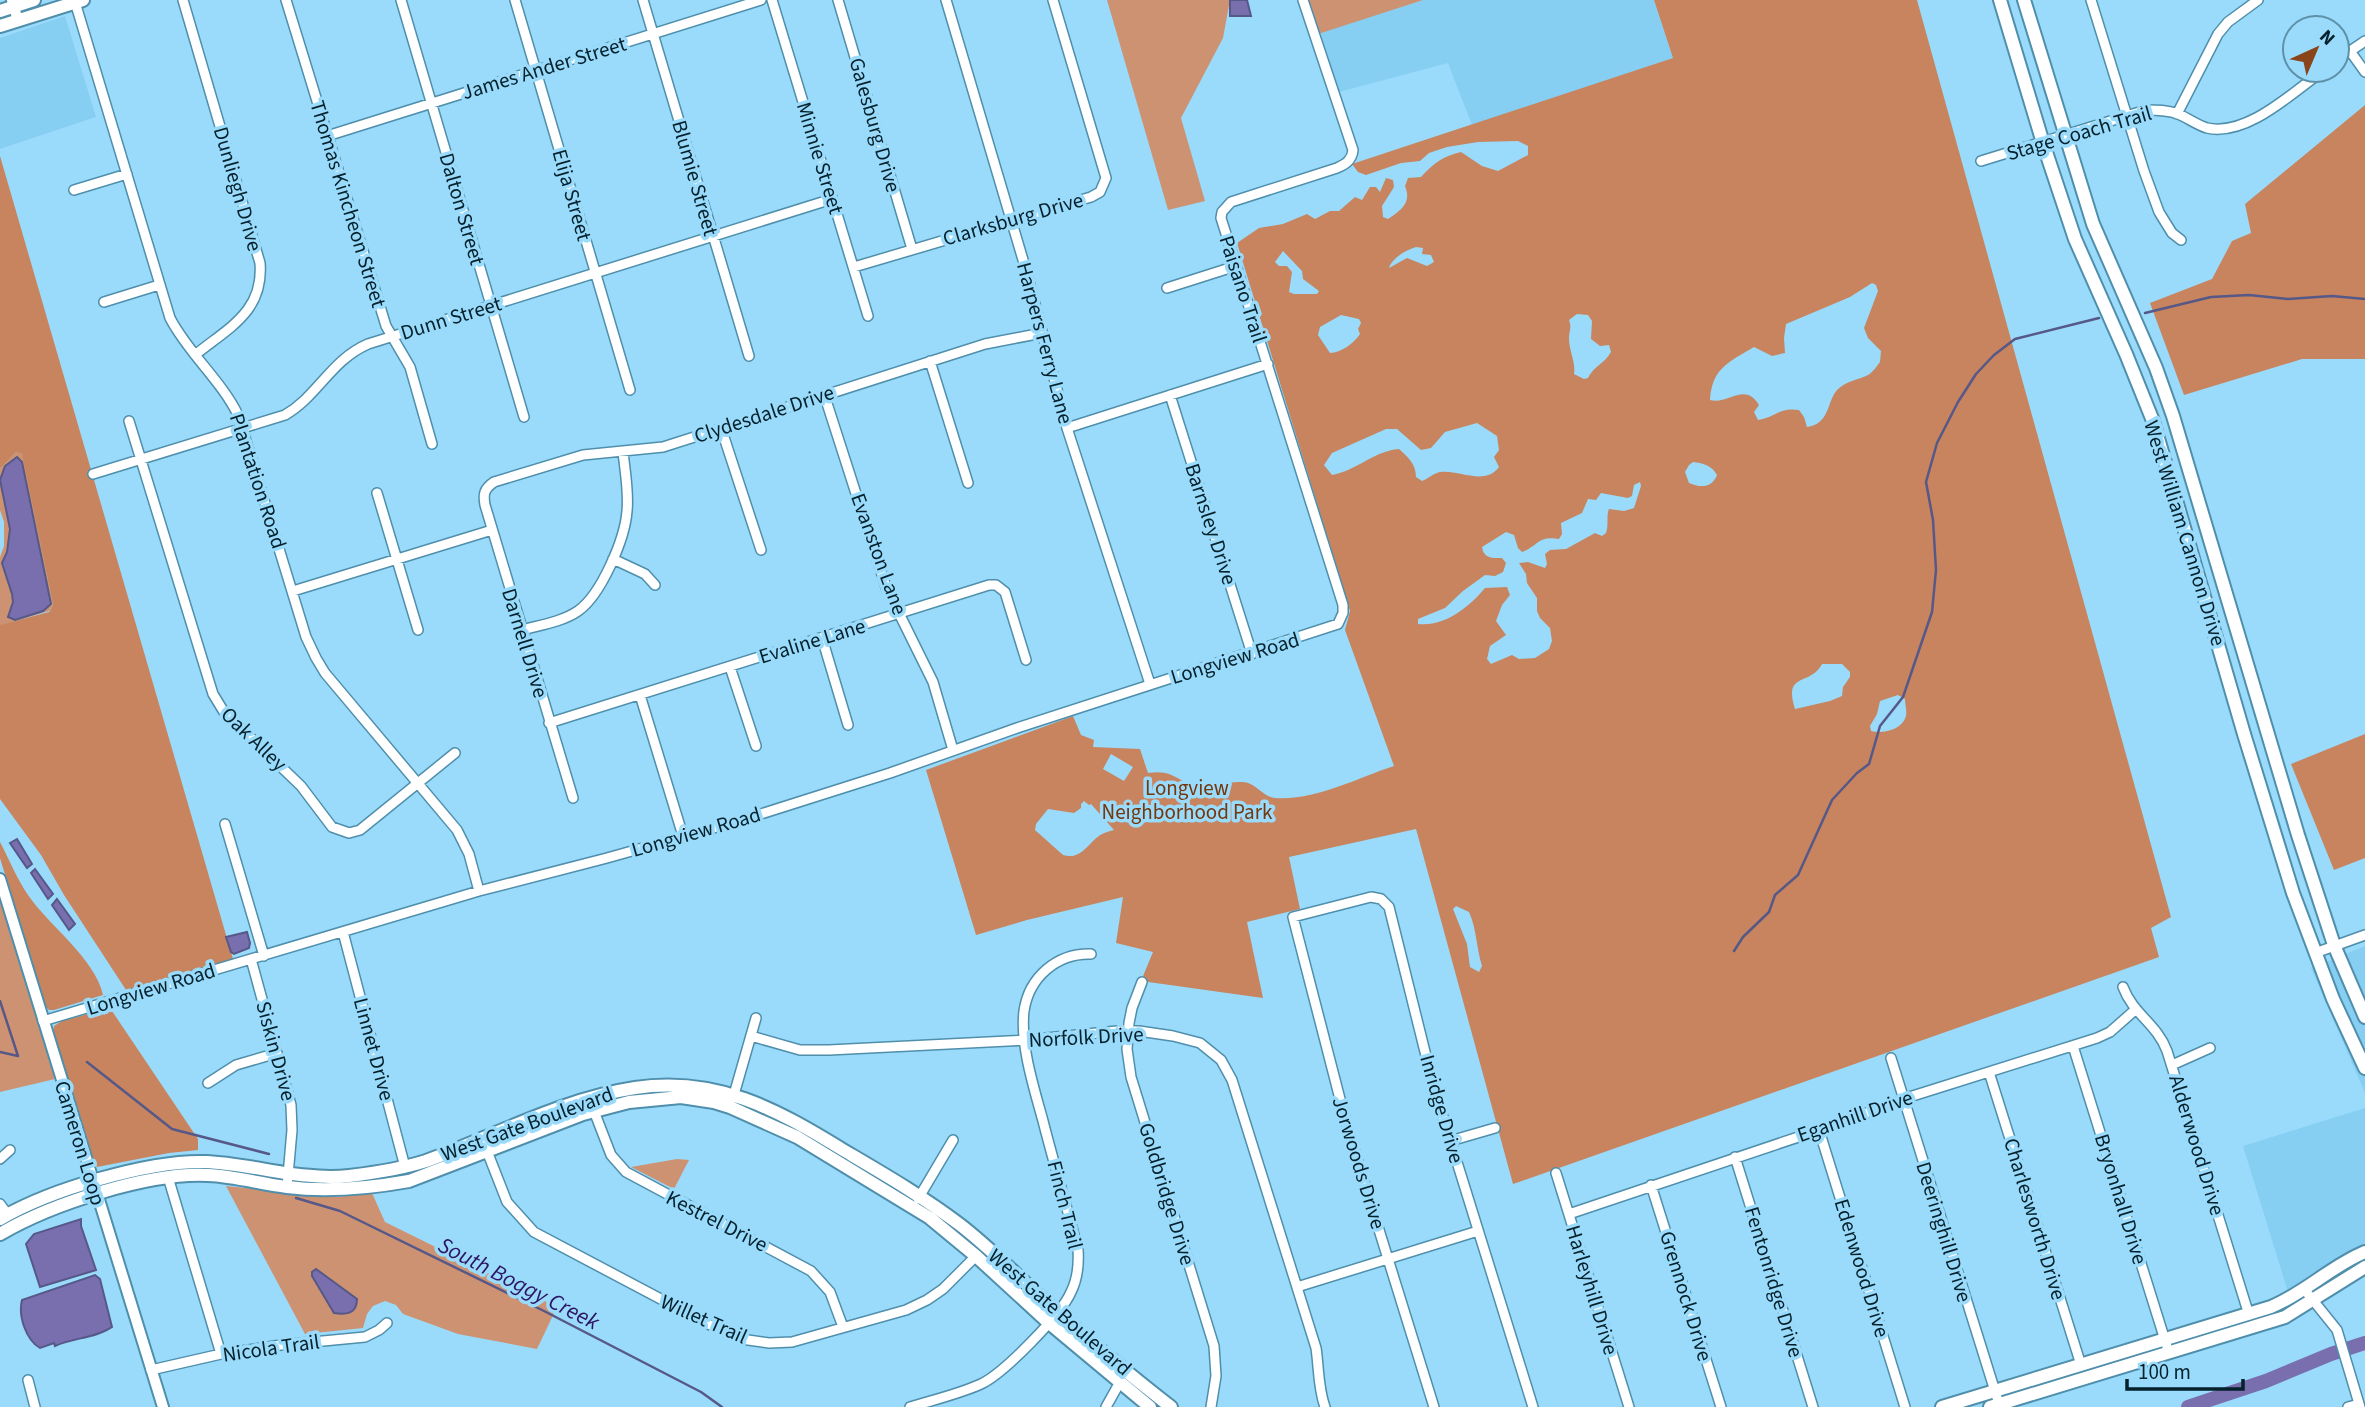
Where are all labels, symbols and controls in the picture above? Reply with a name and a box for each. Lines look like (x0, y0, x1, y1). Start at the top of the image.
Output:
north arrow (2281, 14, 2351, 84)
text: N (2313, 24, 2341, 52)
street label: James Ander Street (458, 29, 630, 107)
street label: Galesburg Drive (841, 54, 909, 196)
street label: Thomas Kincheon Street (302, 97, 394, 311)
street label: Minnie Street (789, 98, 851, 218)
street label: Stage Coach Trail (2003, 98, 2155, 168)
street label: Blumie Street (664, 117, 726, 239)
street label: Dunliegh Drive (206, 123, 270, 255)
street label: Elija Street (545, 146, 599, 244)
street label: Dalton Street (432, 149, 492, 269)
street label: Clarksburg Drive (939, 185, 1087, 253)
street label: Paisano Trail (1212, 231, 1274, 347)
street label: Harpers Ferry Lane (1009, 259, 1081, 427)
street label: Dunn Street (397, 288, 505, 348)
street label: Clydesdale Drive (690, 377, 838, 451)
street label: Plantation Road (222, 409, 294, 553)
street label: West William Cannon Drive (2136, 416, 2234, 650)
street label: Barnsley Drive (1177, 459, 1245, 589)
street label: Evanston Lane (843, 489, 915, 619)
street label: Darnell Drive (494, 585, 556, 701)
street label: Evaline Lane (755, 611, 869, 671)
street label: Longview Road (1167, 624, 1303, 692)
street label: Oak Alley (214, 700, 294, 778)
park label: Longview Neighborhood Park (1102, 773, 1273, 827)
street label: Longview Road (628, 799, 764, 865)
street label: Longview Road (83, 955, 219, 1023)
street label: Linnet Drive (346, 994, 402, 1104)
street label: Siskin Drive (248, 998, 304, 1104)
street label: Norfolk Drive (1028, 1019, 1144, 1055)
street label: Inridge Drive (1412, 1051, 1472, 1167)
street label: Alderwood Drive (2161, 1071, 2233, 1219)
street label: Cameron Loop (47, 1077, 113, 1209)
street label: West Gate Boulevard (437, 1079, 617, 1169)
street label: Eganhill Drive (1793, 1082, 1917, 1150)
street label: Jorwoods Drive (1325, 1093, 1393, 1233)
street label: Goldbridge Drive (1131, 1119, 1203, 1269)
street label: Bryonhall Drive (2087, 1130, 2155, 1268)
street label: Charlesworth Drive (1996, 1134, 2074, 1304)
street label: Finch Trail (1040, 1158, 1090, 1252)
street label: Deeringhill Drive (1908, 1158, 1980, 1306)
street label: Kestrel Drive (661, 1183, 773, 1259)
street label: Edenwood Drive (1827, 1195, 1897, 1341)
street label: Fentonridge Drive (1737, 1203, 1811, 1361)
street label: Harleyhill Drive (1558, 1221, 1626, 1359)
street label: Grennock Drive (1652, 1227, 1720, 1365)
water label: South Boggy Creek (432, 1229, 606, 1339)
street label: West Gate Boulevard (982, 1241, 1138, 1383)
street label: Willet Trail (656, 1287, 752, 1351)
street label: Nicola Trail (221, 1326, 321, 1370)
scale bar (2127, 1348, 2242, 1392)
text: 100 m (2138, 1357, 2191, 1387)

